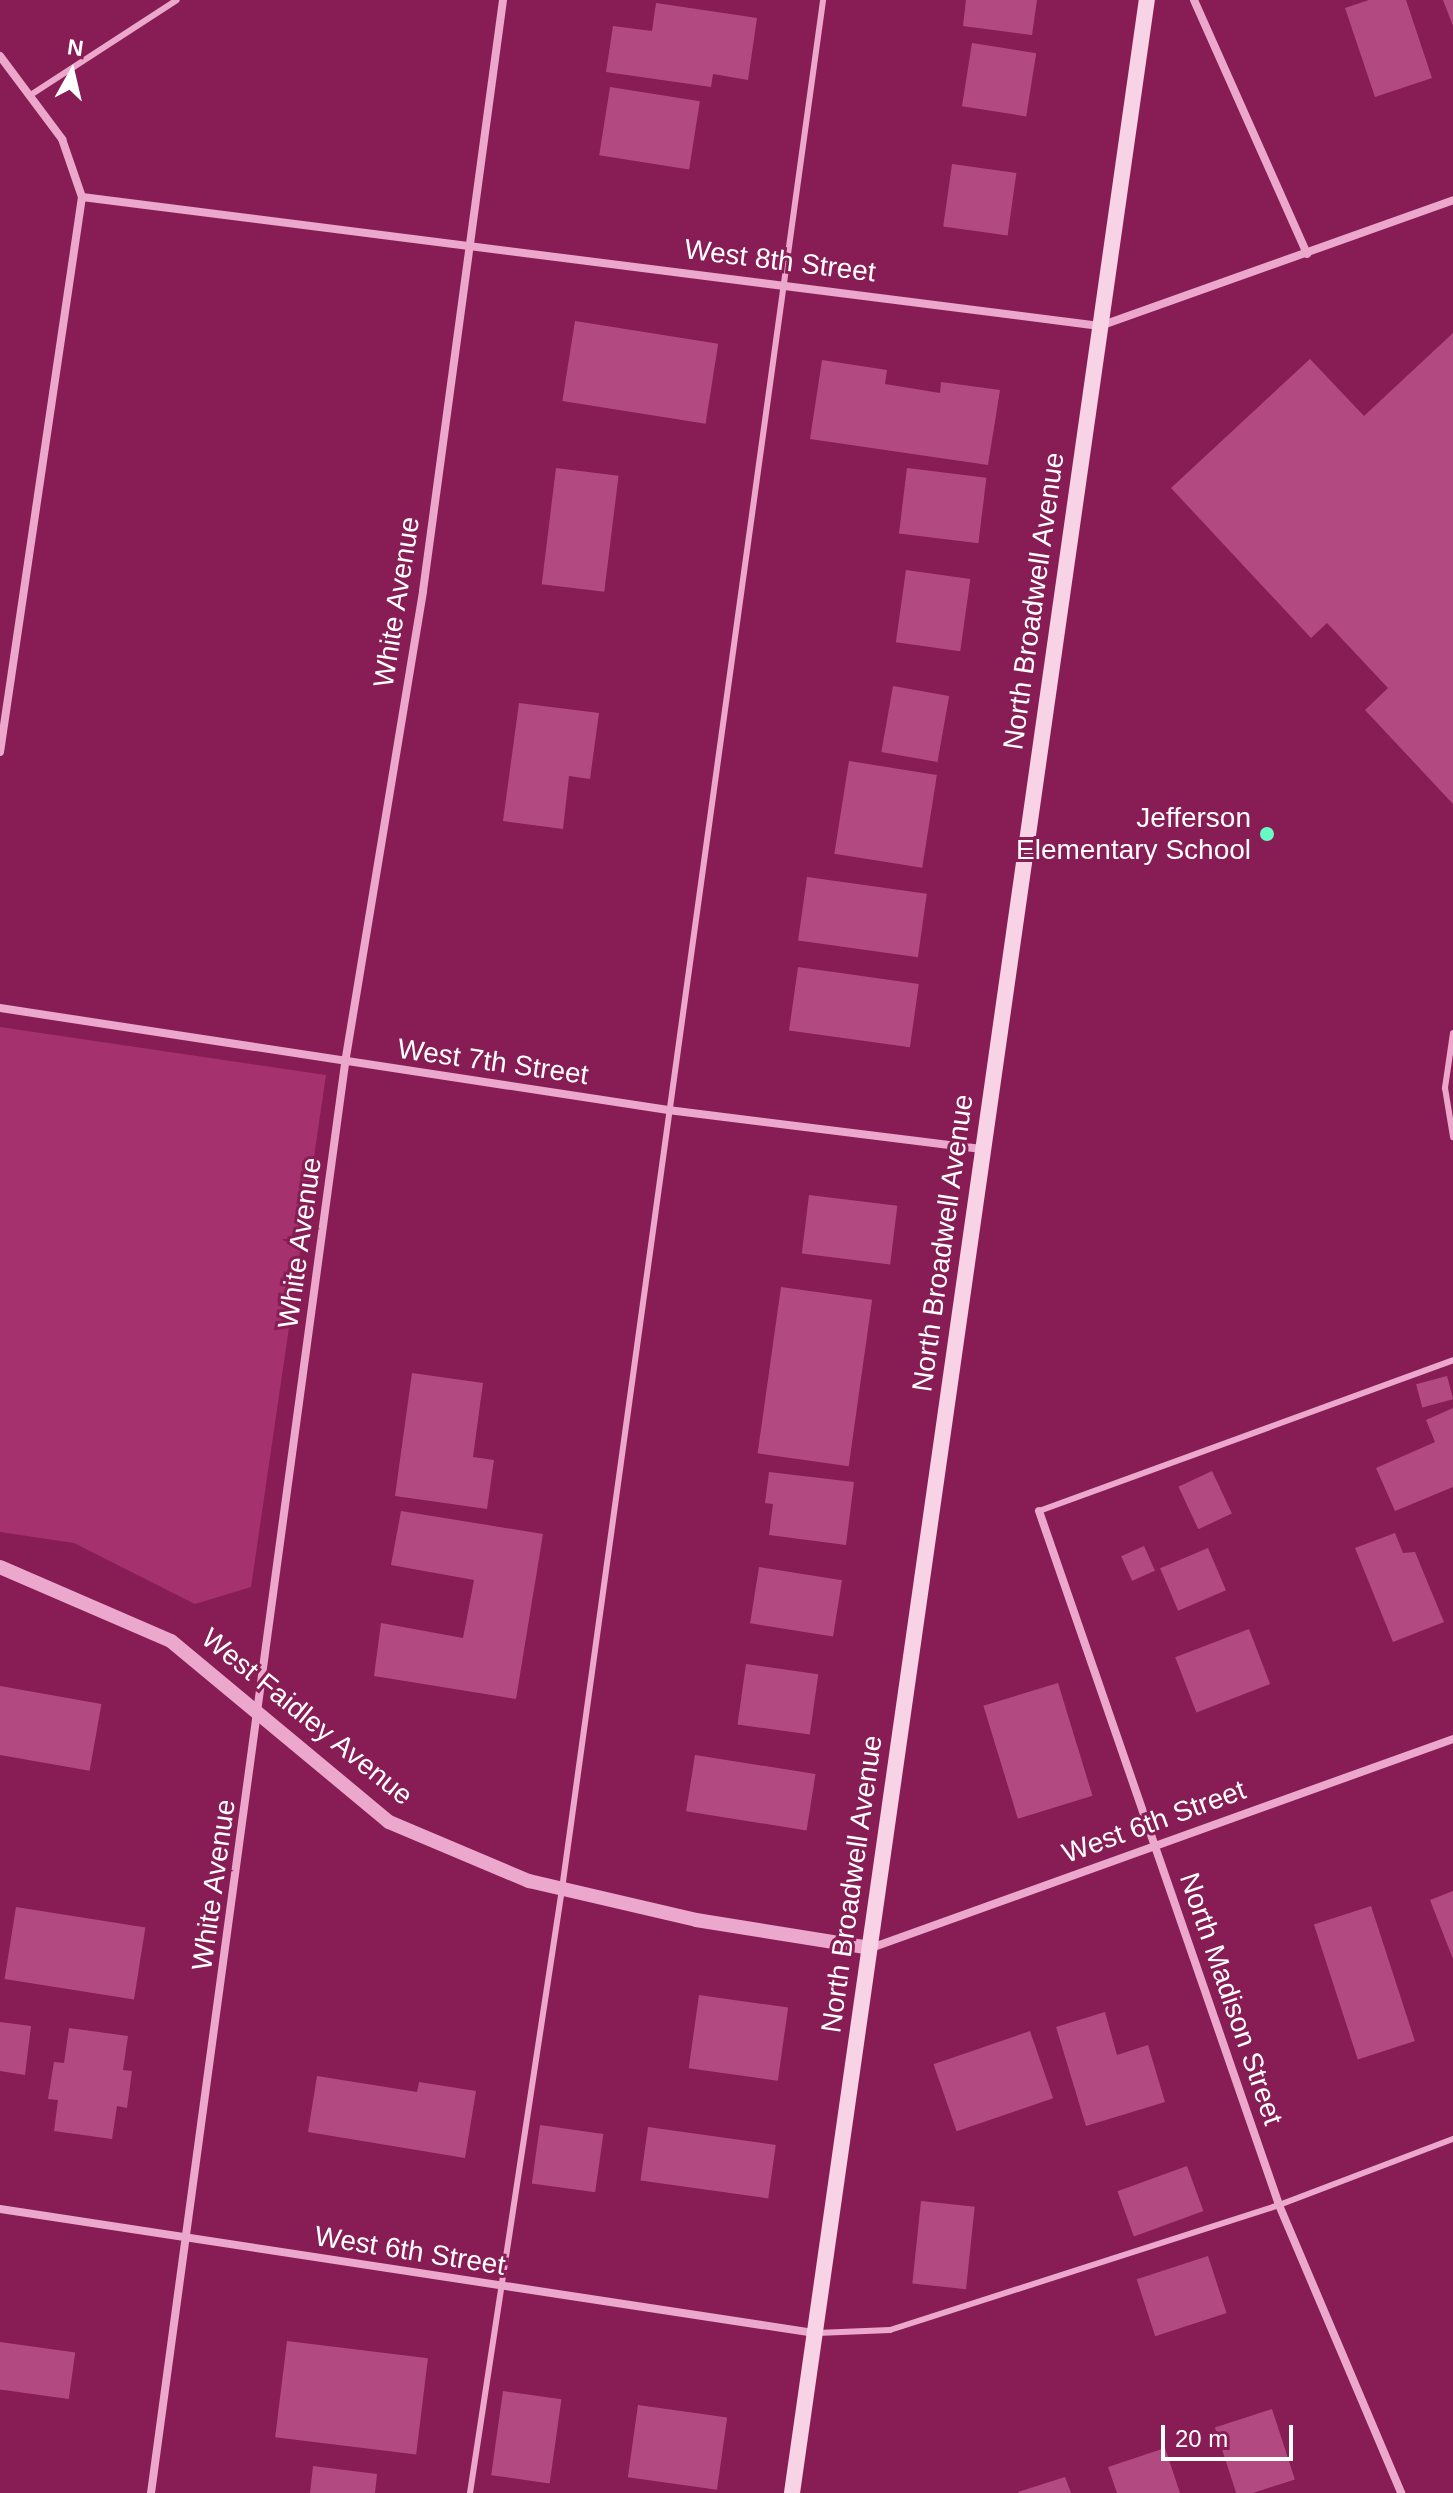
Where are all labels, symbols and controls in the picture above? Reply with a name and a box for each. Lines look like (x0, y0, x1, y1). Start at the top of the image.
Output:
north arrow (32, 32, 112, 112)
text: N (66, 34, 85, 61)
street label: West 8th Street (682, 233, 878, 289)
street label: North Broadwell Avenue (996, 449, 1072, 753)
street label: White Avenue (367, 514, 427, 690)
place label: Jefferson Elementary School (1016, 801, 1251, 867)
marker: Jefferson Elementary School (1258, 825, 1276, 843)
street label: West 7th Street (395, 1032, 591, 1092)
street label: North Broadwell Avenue (905, 1091, 981, 1395)
street label: White Avenue (271, 1155, 329, 1331)
street label: West Faidley Avenue (194, 1621, 420, 1813)
street label: North Broadwell Avenue (814, 1732, 890, 2036)
street label: West 6th Street (1058, 1773, 1250, 1871)
street label: White Avenue (185, 1797, 243, 1973)
street label: North Madison Street (1172, 1868, 1290, 2130)
street label: West 6th Street (312, 2219, 508, 2283)
scale bar (1165, 2409, 1297, 2459)
text: 20 m (1175, 2425, 1228, 2452)

